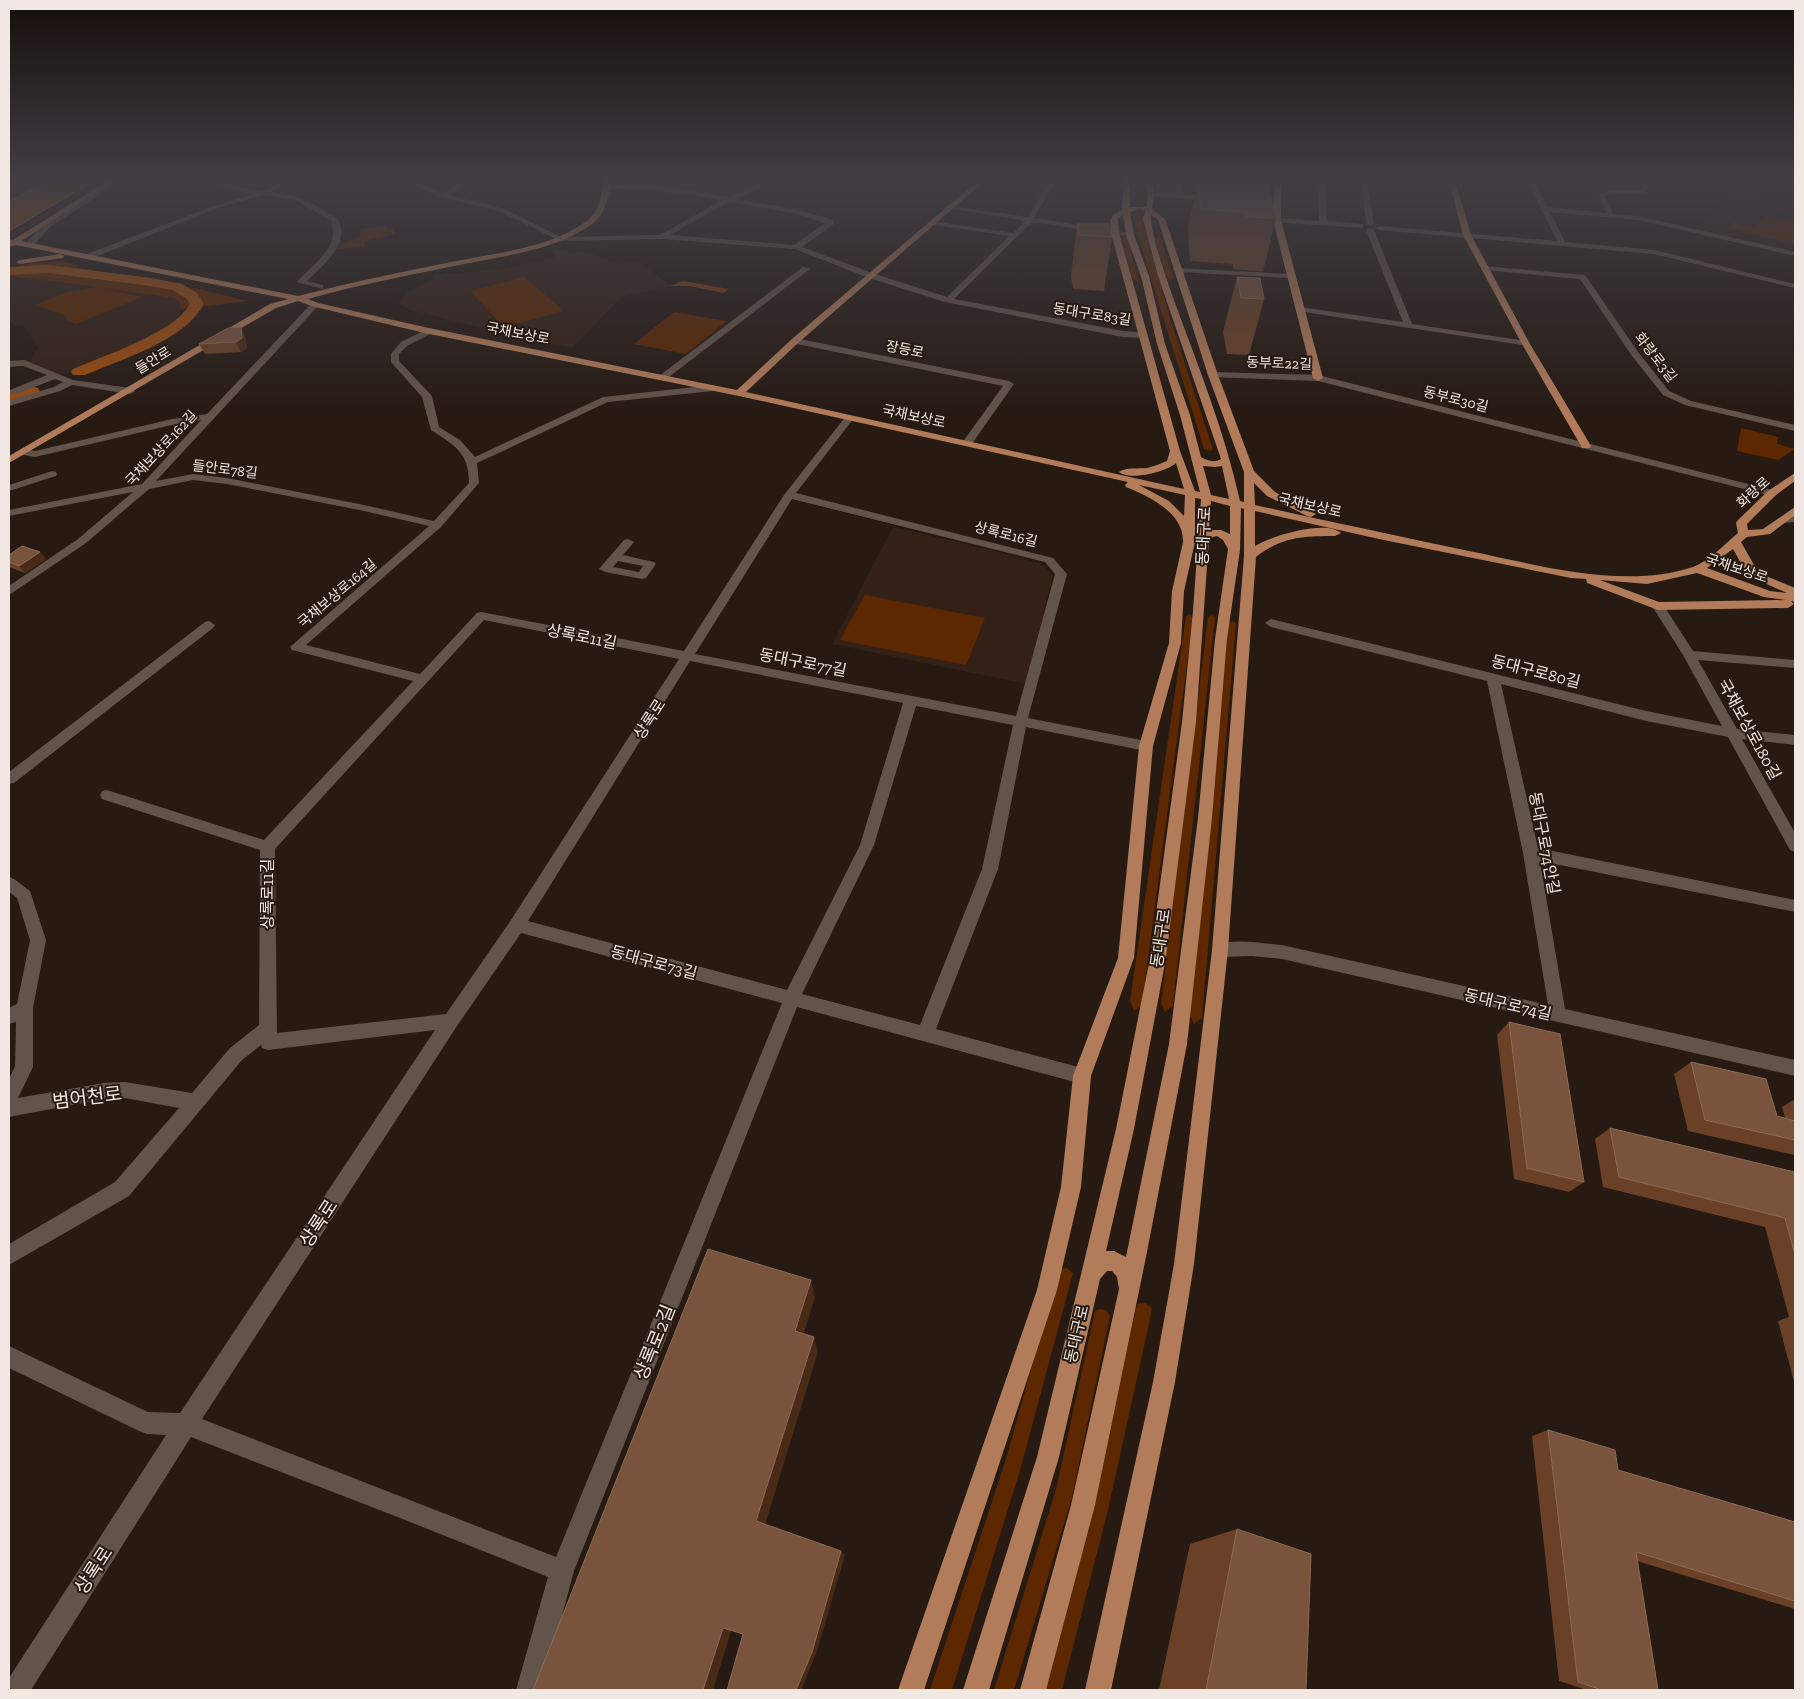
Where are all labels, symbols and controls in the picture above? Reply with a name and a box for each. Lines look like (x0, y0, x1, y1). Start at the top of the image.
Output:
street label: 동대구로83길 (1052, 300, 1132, 329)
street label: 국채보상로 (485, 319, 551, 348)
street label: 화랑로3길 (1631, 329, 1680, 386)
street label: 장등로 (884, 337, 926, 362)
street label: 들안로 (132, 343, 174, 378)
street label: 동부로22길 (1246, 354, 1312, 373)
street label: 동부로30길 (1422, 383, 1490, 416)
street label: 국채보상로 (881, 401, 947, 432)
street label: 국채보상로162길 (122, 407, 201, 490)
street label: 들안로78길 (191, 457, 259, 482)
street label: 화랑로 (1733, 473, 1773, 512)
street label: 국채보상로 (1277, 490, 1343, 521)
street label: 동대구로 (1192, 506, 1215, 566)
street label: 상록로16길 (973, 518, 1039, 551)
street label: 국채보상로 (1704, 550, 1770, 587)
street label: 국채보상로164길 (294, 555, 380, 631)
street label: 상록로11길 (545, 620, 619, 653)
street label: 동대구로77길 (758, 645, 848, 680)
street label: 동대구로80길 (1489, 651, 1583, 692)
street label: 국채보상로180길 (1714, 676, 1785, 783)
street label: 상록로 (629, 695, 670, 743)
street label: 동대구로74안길 (1525, 790, 1564, 896)
street label: 상록로11길 (258, 858, 277, 930)
street label: 동대구로 (1147, 907, 1174, 969)
street label: 동대구로73길 (608, 942, 699, 983)
street label: 동대구로74길 (1462, 985, 1554, 1024)
street label: 범어천로 (51, 1082, 123, 1113)
street label: 상록로 (294, 1195, 342, 1252)
street label: 상록로2길 (629, 1301, 680, 1383)
street label: 동대구로 (1061, 1303, 1092, 1365)
street label: 상록로 (69, 1542, 117, 1599)

